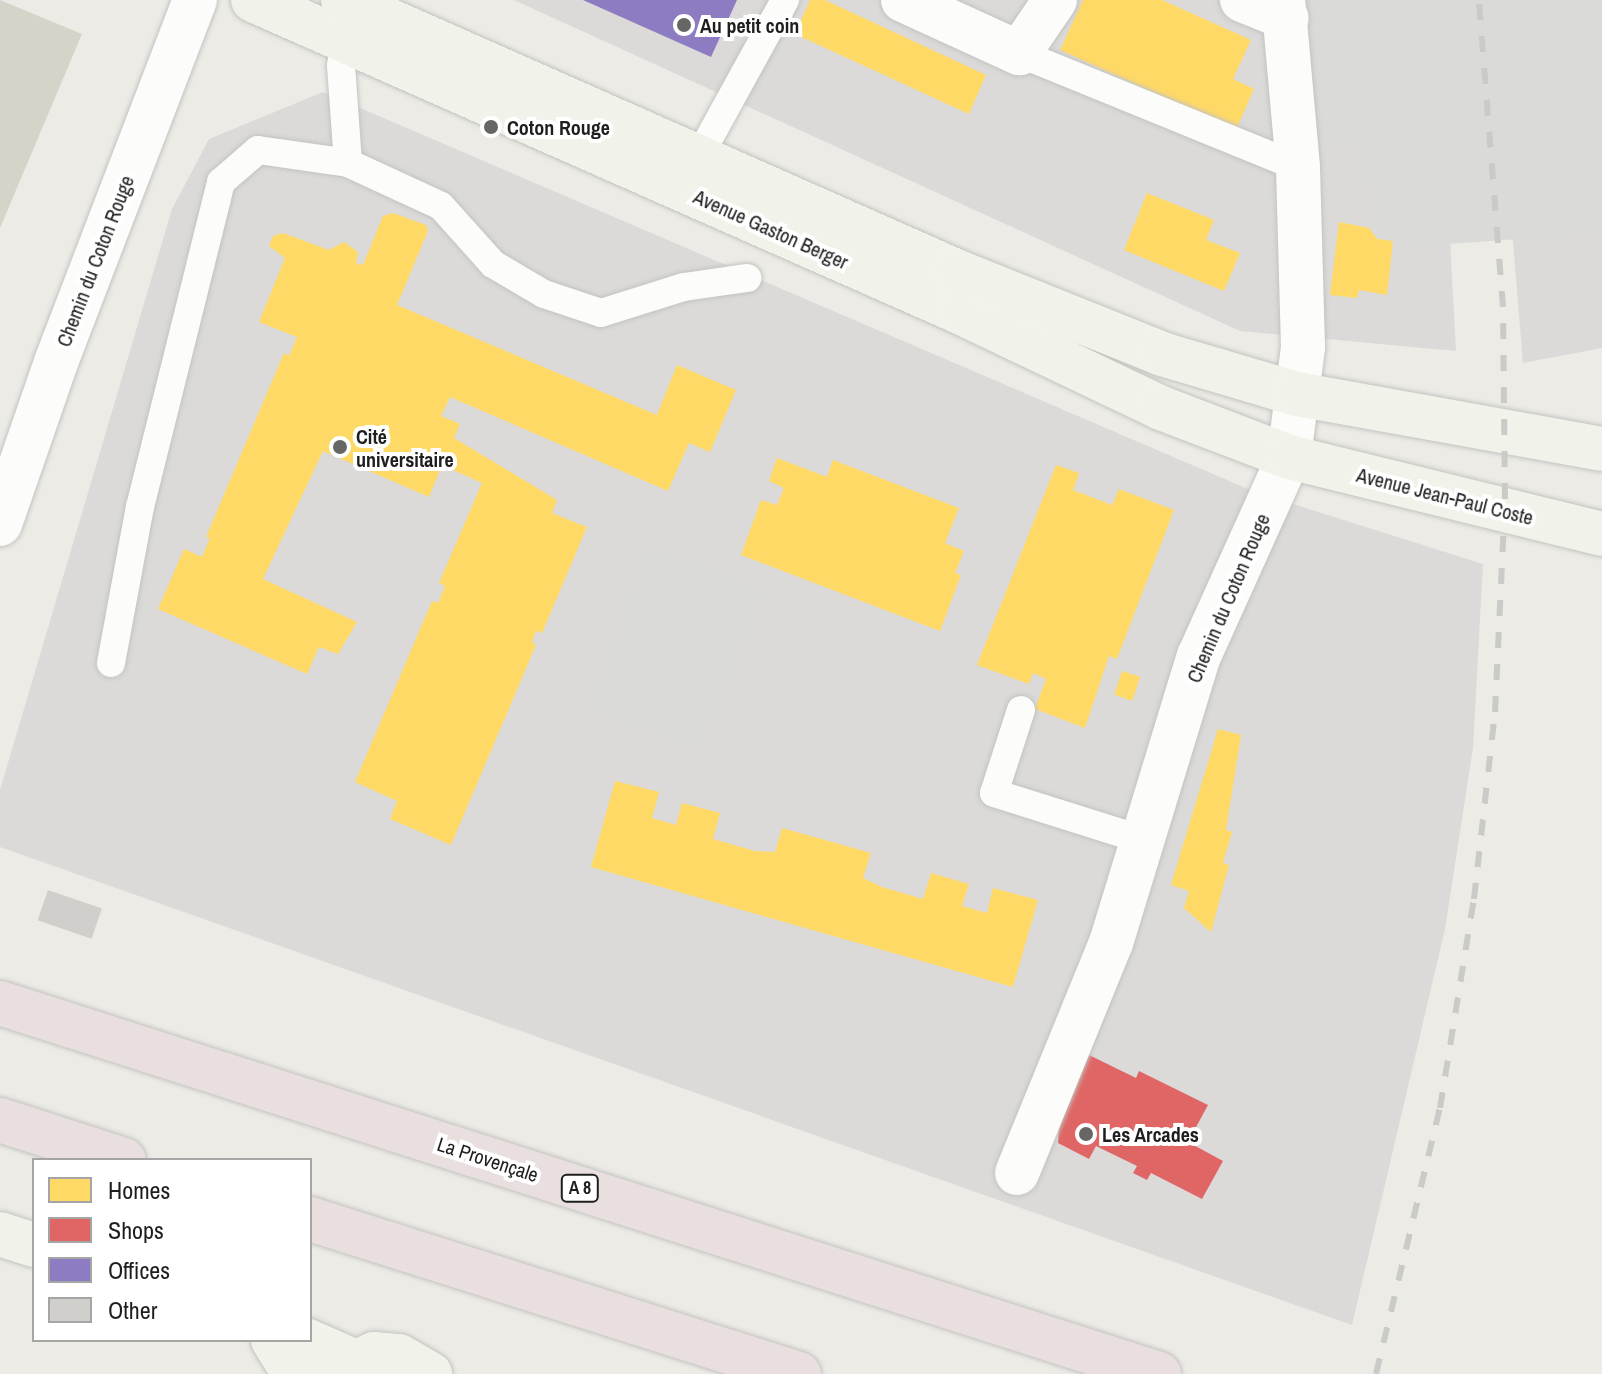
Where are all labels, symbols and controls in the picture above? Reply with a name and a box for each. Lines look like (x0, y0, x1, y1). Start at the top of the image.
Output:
place label: Au petit coin (700, 13, 799, 37)
marker: Au petit coin (675, 16, 693, 34)
place label: Coton Rouge (507, 115, 610, 139)
marker: Coton Rouge (482, 118, 500, 136)
street label: Chemin du Coton Rouge (51, 172, 139, 350)
street label: Avenue Gaston Berger (690, 184, 852, 274)
place label: Cité universitaire (356, 424, 454, 471)
marker: Cité universitaire (331, 438, 349, 456)
street label: Avenue Jean-Paul Coste (1354, 462, 1536, 530)
street label: Chemin du Coton Rouge (1182, 510, 1274, 686)
place label: Les Arcades (1102, 1122, 1200, 1146)
marker: Les Arcades (1077, 1125, 1095, 1143)
street label: La Provençale (434, 1131, 542, 1187)
legend (32, 1158, 312, 1342)
text: Homes (108, 1174, 170, 1206)
road number: A 8 (560, 1174, 600, 1202)
text: Shops (108, 1214, 164, 1246)
text: Offices (108, 1254, 170, 1286)
text: Other (108, 1294, 157, 1326)

